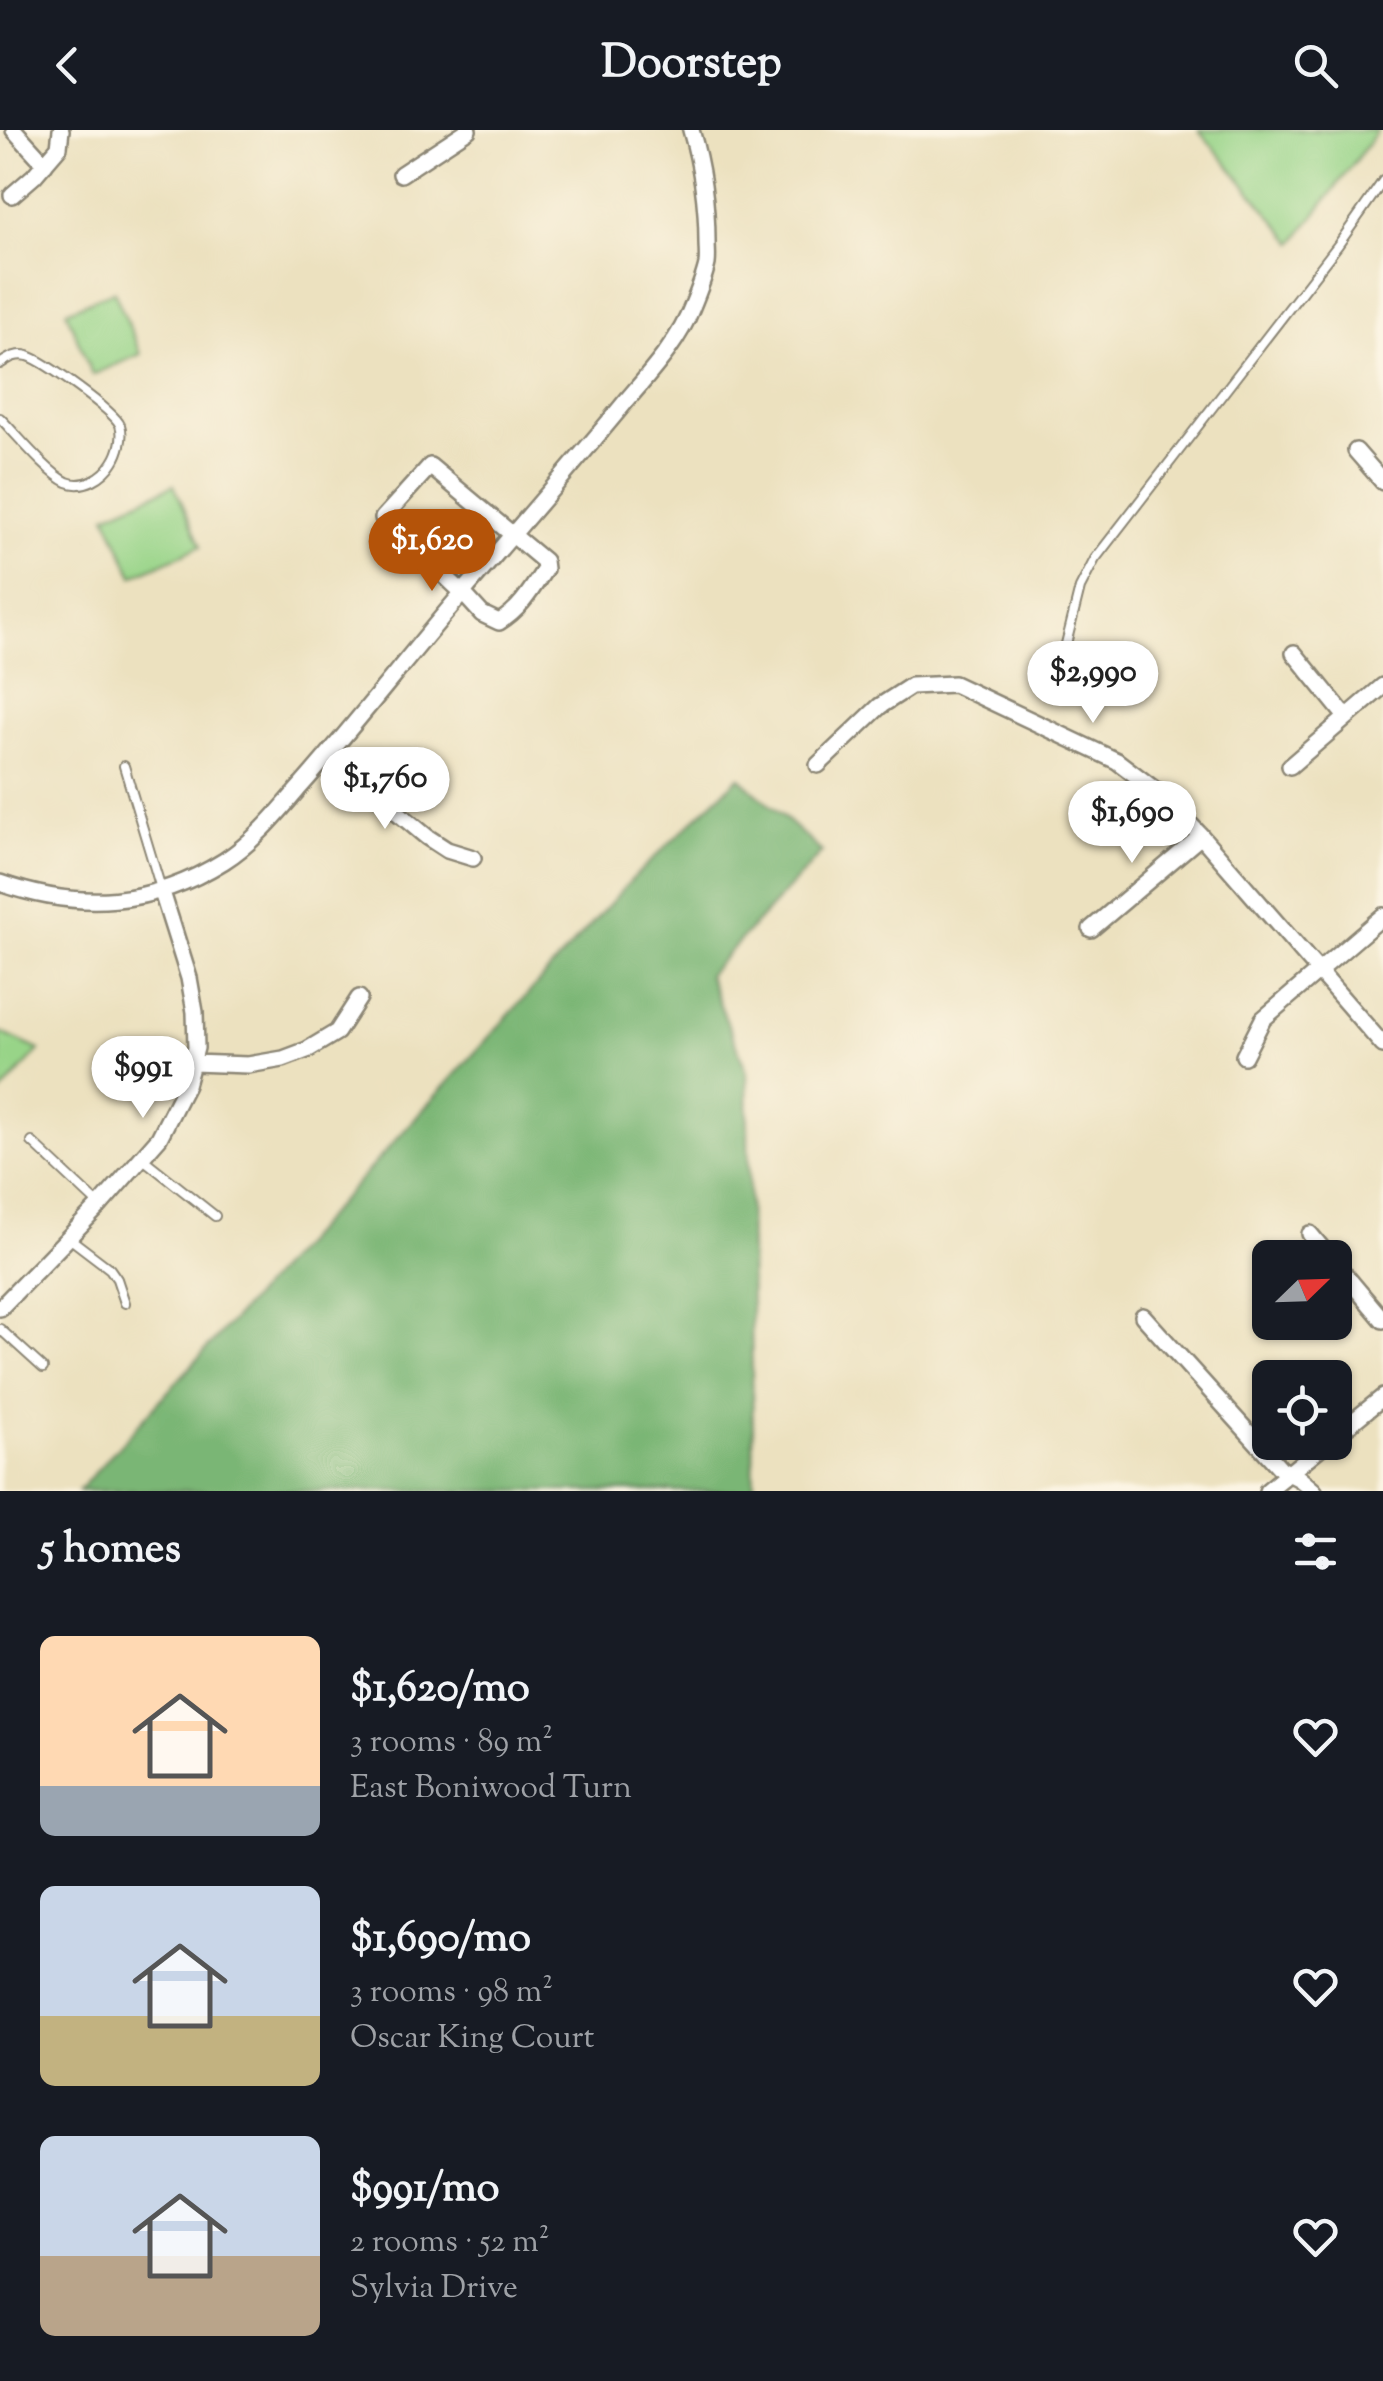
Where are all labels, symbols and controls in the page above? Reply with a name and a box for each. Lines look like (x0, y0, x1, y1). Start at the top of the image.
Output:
text: Doorstep (601, 33, 782, 98)
icon: back (40, 38, 95, 93)
icon: search (1288, 38, 1343, 93)
pin: $1,620 (351, 509, 513, 594)
text: $1,620 (391, 518, 473, 564)
pin: $2,990 (1012, 641, 1174, 726)
text: $2,990 (1049, 650, 1137, 696)
pin: $1,760 (304, 747, 466, 832)
text: $1,760 (343, 756, 427, 802)
pin: $1,690 (1051, 781, 1213, 866)
text: $1,690 (1090, 790, 1174, 836)
pin: $991 (84, 1036, 202, 1121)
text: $991 (113, 1045, 173, 1091)
north arrow (1252, 1240, 1352, 1340)
map controls (1252, 1240, 1352, 1460)
button: locate (1252, 1360, 1352, 1460)
text: 5 homes (40, 1521, 181, 1581)
icon: filters (1288, 1524, 1343, 1579)
text: $1,620/mo (350, 1660, 530, 1720)
icon: home (120, 1676, 240, 1796)
icon: heart (1288, 1709, 1343, 1764)
text: 3 rooms · 89 m² (350, 1720, 553, 1766)
text: East Boniwood Turn (350, 1766, 632, 1812)
text: $1,690/mo (350, 1910, 531, 1970)
icon: home (120, 1926, 240, 2046)
icon: heart (1288, 1959, 1343, 2014)
text: 3 rooms · 98 m² (350, 1970, 553, 2016)
text: Oscar King Court (350, 2016, 595, 2062)
text: $991/mo (350, 2160, 499, 2220)
icon: home (120, 2176, 240, 2296)
icon: heart (1288, 2209, 1343, 2264)
text: 2 rooms · 52 m² (350, 2220, 550, 2266)
text: Sylvia Drive (350, 2266, 518, 2312)

